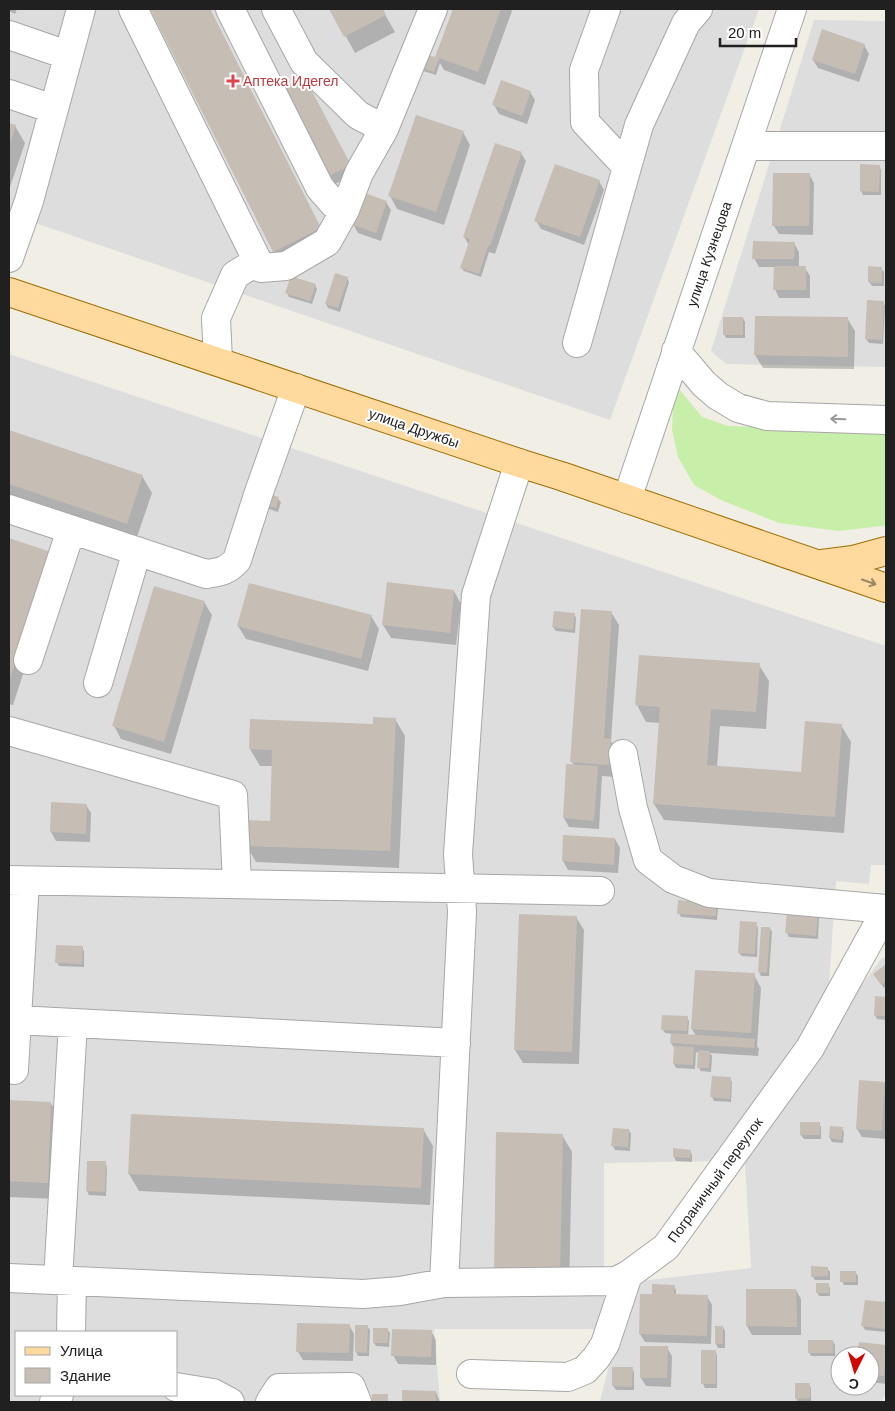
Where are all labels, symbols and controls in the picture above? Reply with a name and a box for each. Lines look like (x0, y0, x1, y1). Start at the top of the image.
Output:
scale bar (720, 15, 796, 47)
text: 20 m (728, 24, 761, 41)
place label: Аптека Идегел (243, 73, 338, 89)
marker: Аптека Идегел (227, 75, 239, 87)
street label: улица Кузнецова (683, 199, 735, 309)
street label: улица Дружбы (367, 405, 461, 451)
one-way arrow (830, 414, 846, 423)
one-way arrow (861, 578, 876, 587)
street label: Пограничный переулок (664, 1114, 766, 1246)
legend (15, 1331, 178, 1396)
text: Улица (60, 1342, 103, 1359)
north arrow (830, 1346, 880, 1396)
text: Здание (60, 1367, 111, 1384)
text: С (848, 1376, 860, 1392)

